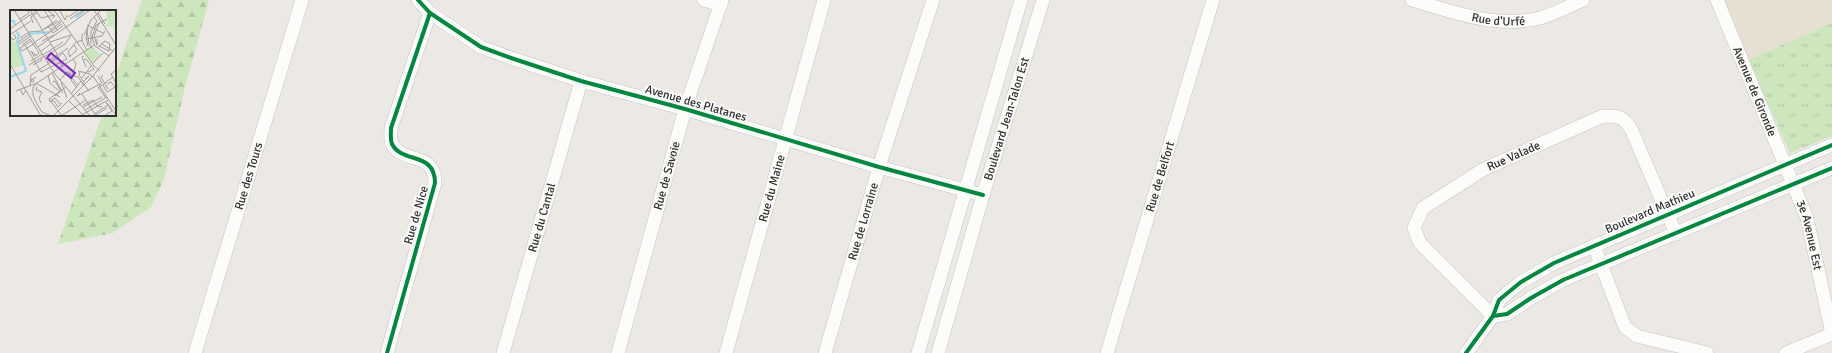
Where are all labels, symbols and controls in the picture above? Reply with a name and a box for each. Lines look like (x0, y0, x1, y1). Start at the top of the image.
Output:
inset map (10, 10, 116, 116)
street label: Rue d'Urfé (1470, 10, 1526, 30)
street label: Avenue de Gironde (1729, 45, 1779, 139)
street label: Boulevard Jean-Talon Est (981, 56, 1033, 182)
street label: Avenue des Platanes (643, 82, 748, 125)
street label: Rue Valade (1485, 138, 1543, 175)
street label: Rue des Tours (232, 140, 266, 212)
street label: Rue de Savoie (651, 140, 684, 212)
street label: Rue de Belfort (1143, 140, 1178, 214)
street label: Rue du Maine (756, 153, 789, 224)
street label: Rue du Cantal (525, 181, 560, 254)
street label: Rue de Lorraine (845, 181, 882, 262)
street label: Rue de Nice (401, 184, 432, 246)
street label: Boulevard Mathieu (1603, 186, 1697, 237)
street label: 3e Avenue Est (1792, 198, 1825, 271)

